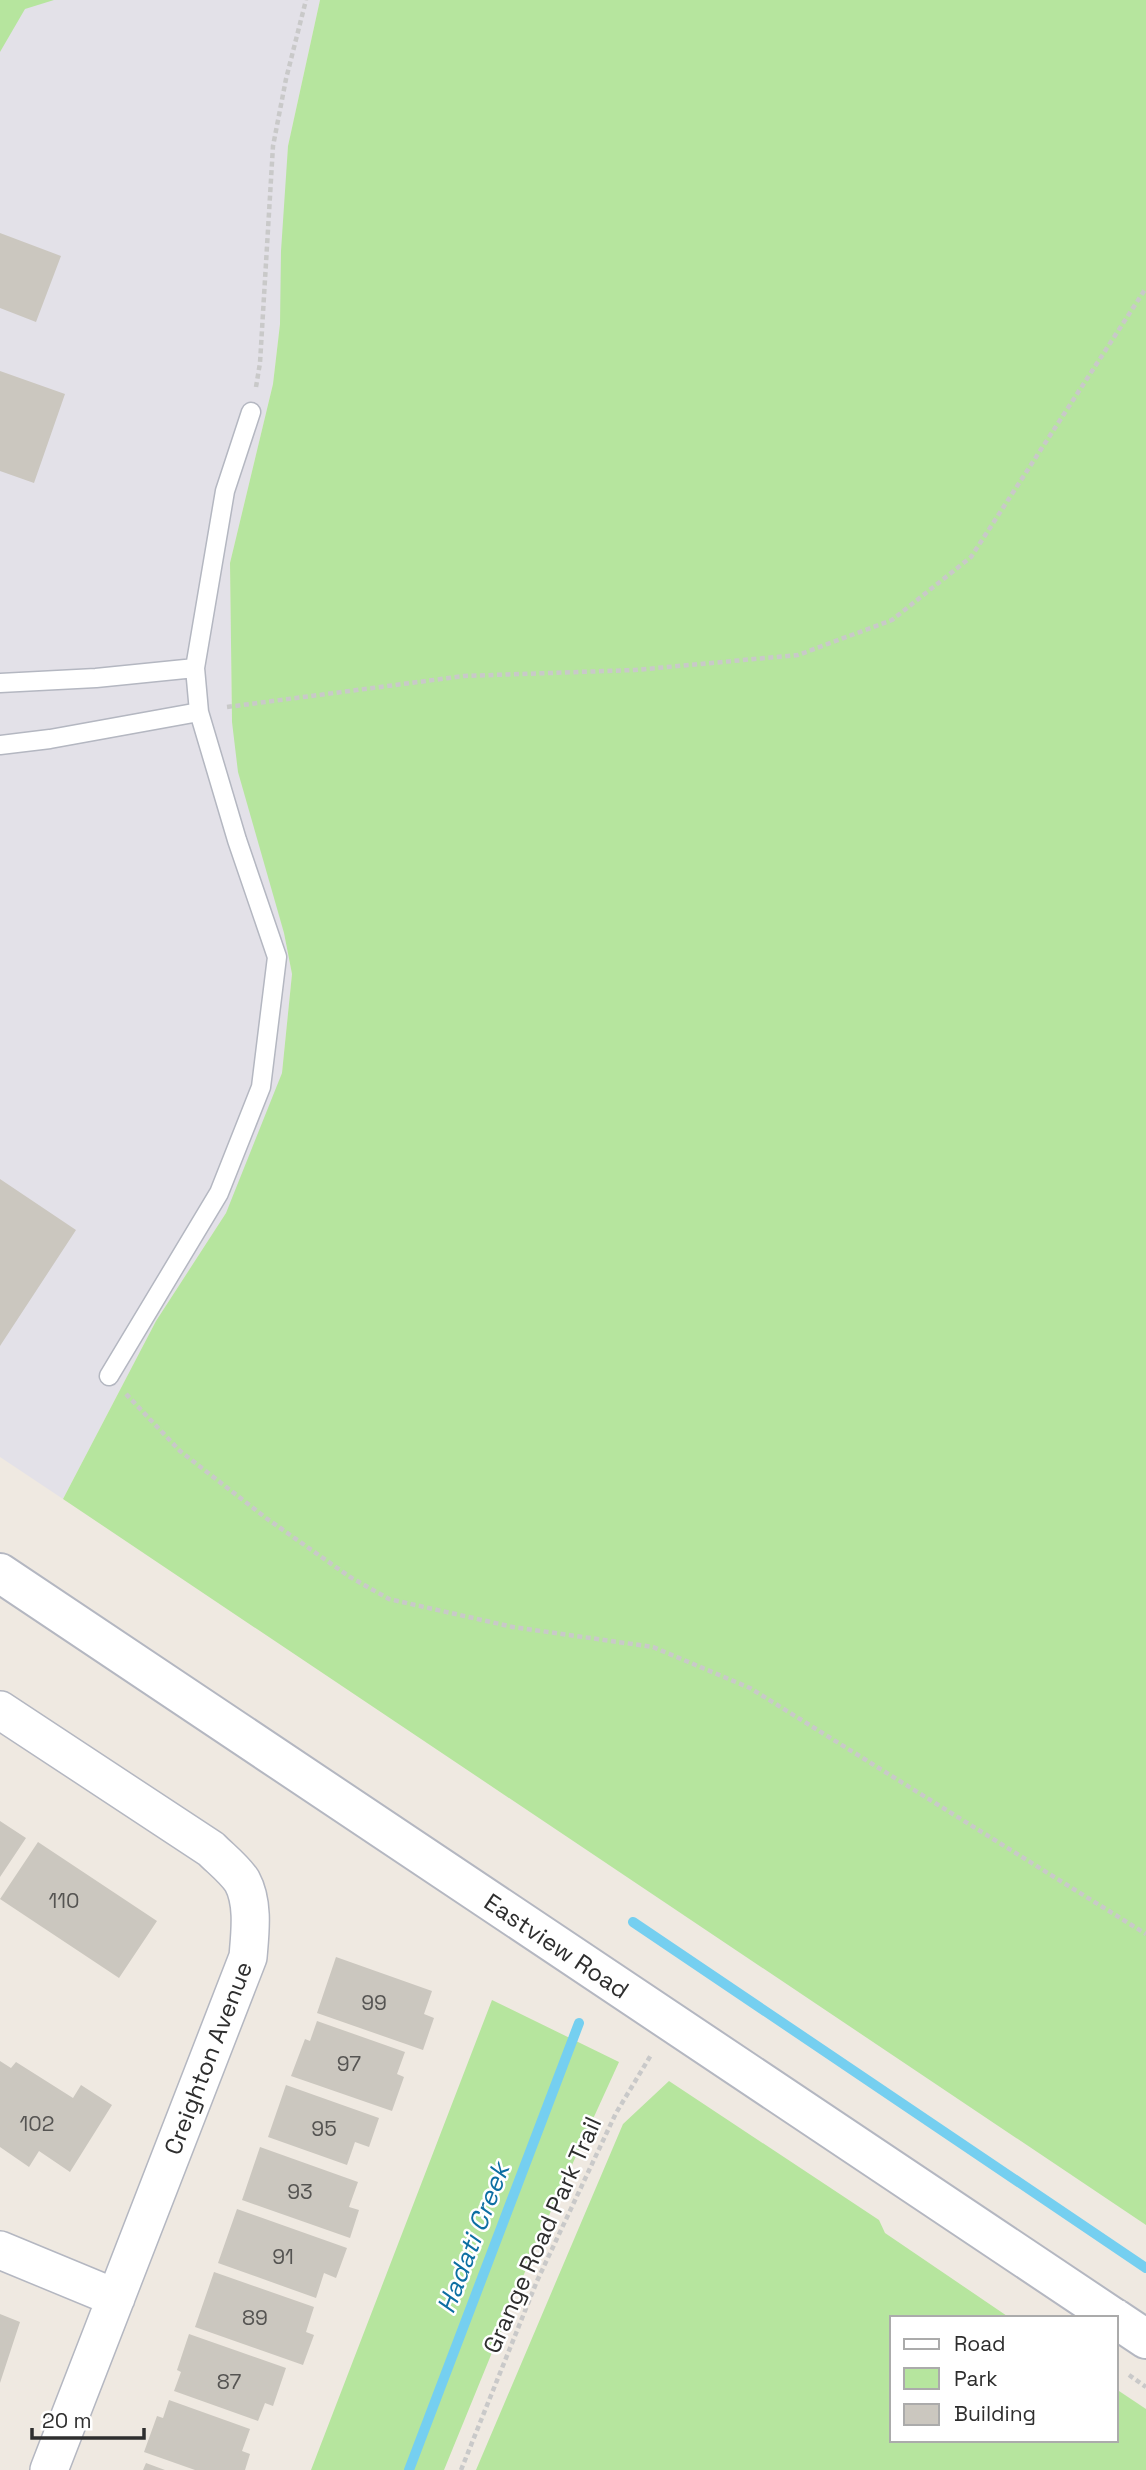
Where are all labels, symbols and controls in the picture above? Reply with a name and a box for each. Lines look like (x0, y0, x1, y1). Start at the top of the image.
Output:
street label: Eastview Road (479, 1886, 635, 2005)
house number: 110 (48, 1887, 80, 1914)
street label: Creighton Avenue (157, 1957, 259, 2159)
house number: 99 (361, 1989, 387, 2016)
house number: 97 (337, 2050, 361, 2077)
house number: 102 (20, 2110, 54, 2137)
street label: Grange Road Park Trail (476, 2112, 608, 2358)
house number: 95 (311, 2115, 337, 2142)
water label: Hadati Creek (429, 2155, 518, 2318)
house number: 93 (287, 2178, 313, 2205)
house number: 91 (272, 2243, 294, 2270)
house number: 89 (242, 2304, 268, 2331)
legend (890, 2316, 1118, 2442)
text: Road (954, 2330, 1006, 2357)
text: Park (954, 2365, 998, 2392)
house number: 87 (217, 2368, 241, 2395)
scale bar (32, 2396, 144, 2440)
text: Building (954, 2400, 1036, 2427)
text: 20 m (42, 2407, 92, 2434)

